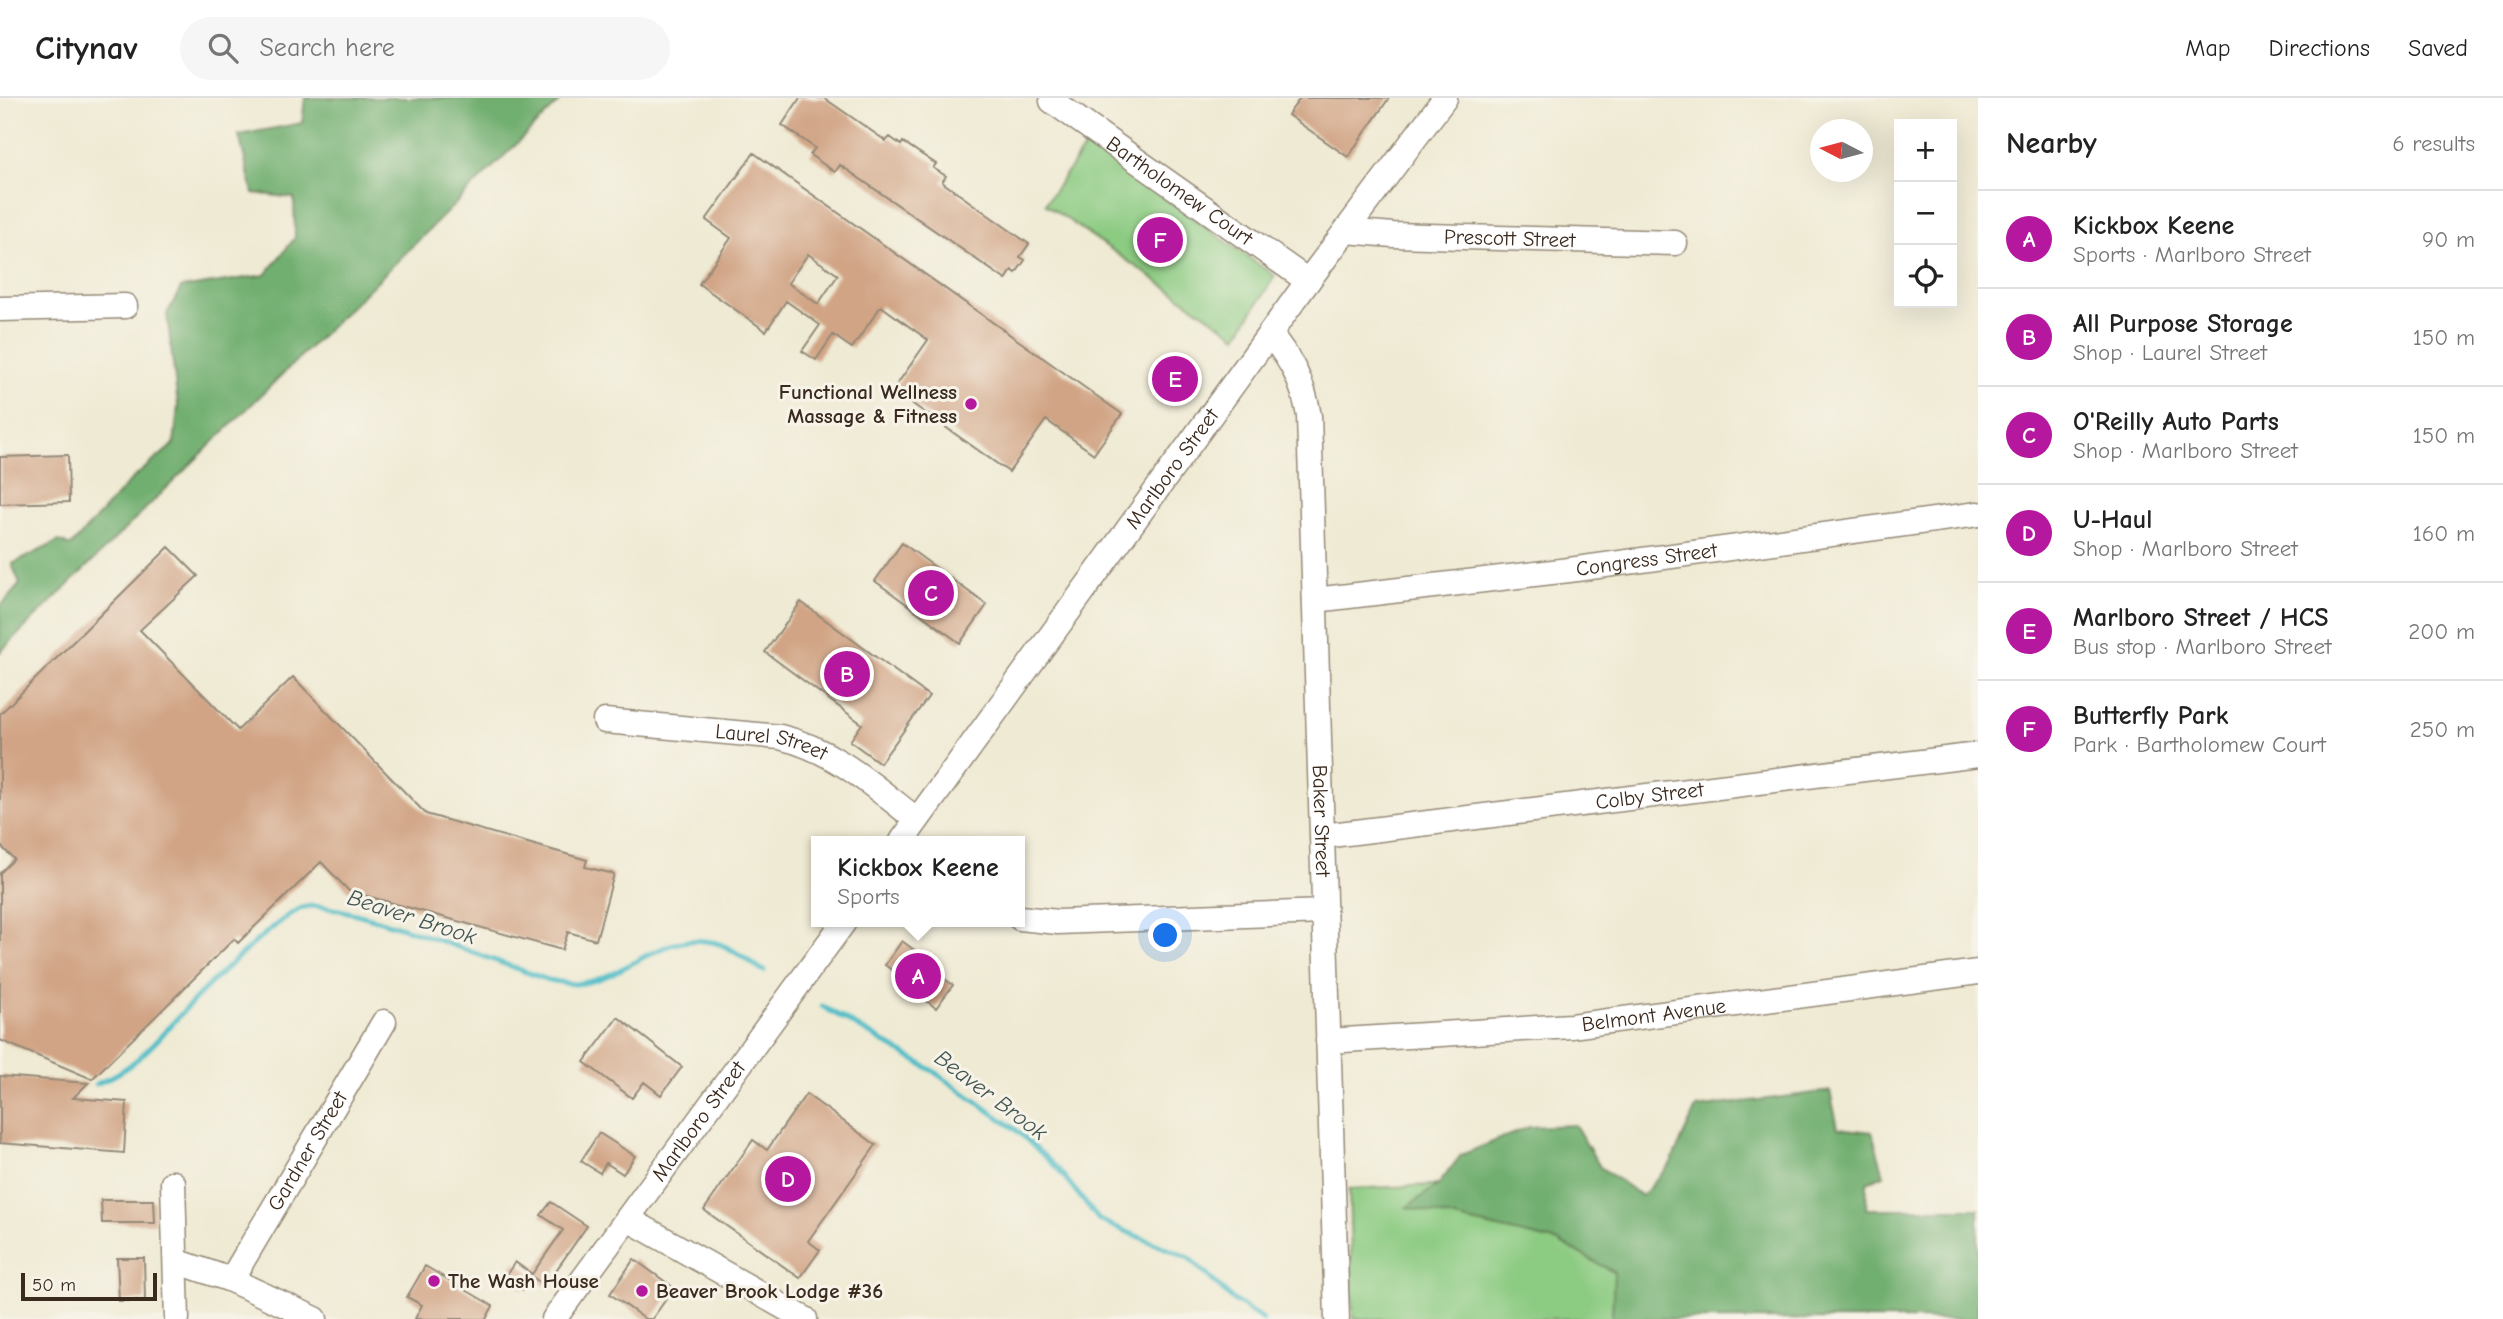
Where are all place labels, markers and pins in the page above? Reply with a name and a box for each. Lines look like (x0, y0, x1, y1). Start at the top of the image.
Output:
pin: F (1137, 214, 1183, 266)
pin: E (1152, 353, 1198, 405)
place label: Functional Wellness Massage & Fitness (779, 380, 957, 428)
marker: Functional Wellness Massage & Fitness (963, 396, 979, 412)
pin: C (908, 567, 954, 619)
pin: B (824, 648, 870, 700)
pin: A (895, 950, 941, 1002)
pin: D (765, 1153, 811, 1205)
place label: The Wash House (448, 1269, 599, 1293)
marker: The Wash House (426, 1273, 442, 1289)
place label: Beaver Brook Lodge #36 (656, 1279, 883, 1303)
marker: Beaver Brook Lodge #36 (634, 1283, 650, 1299)

